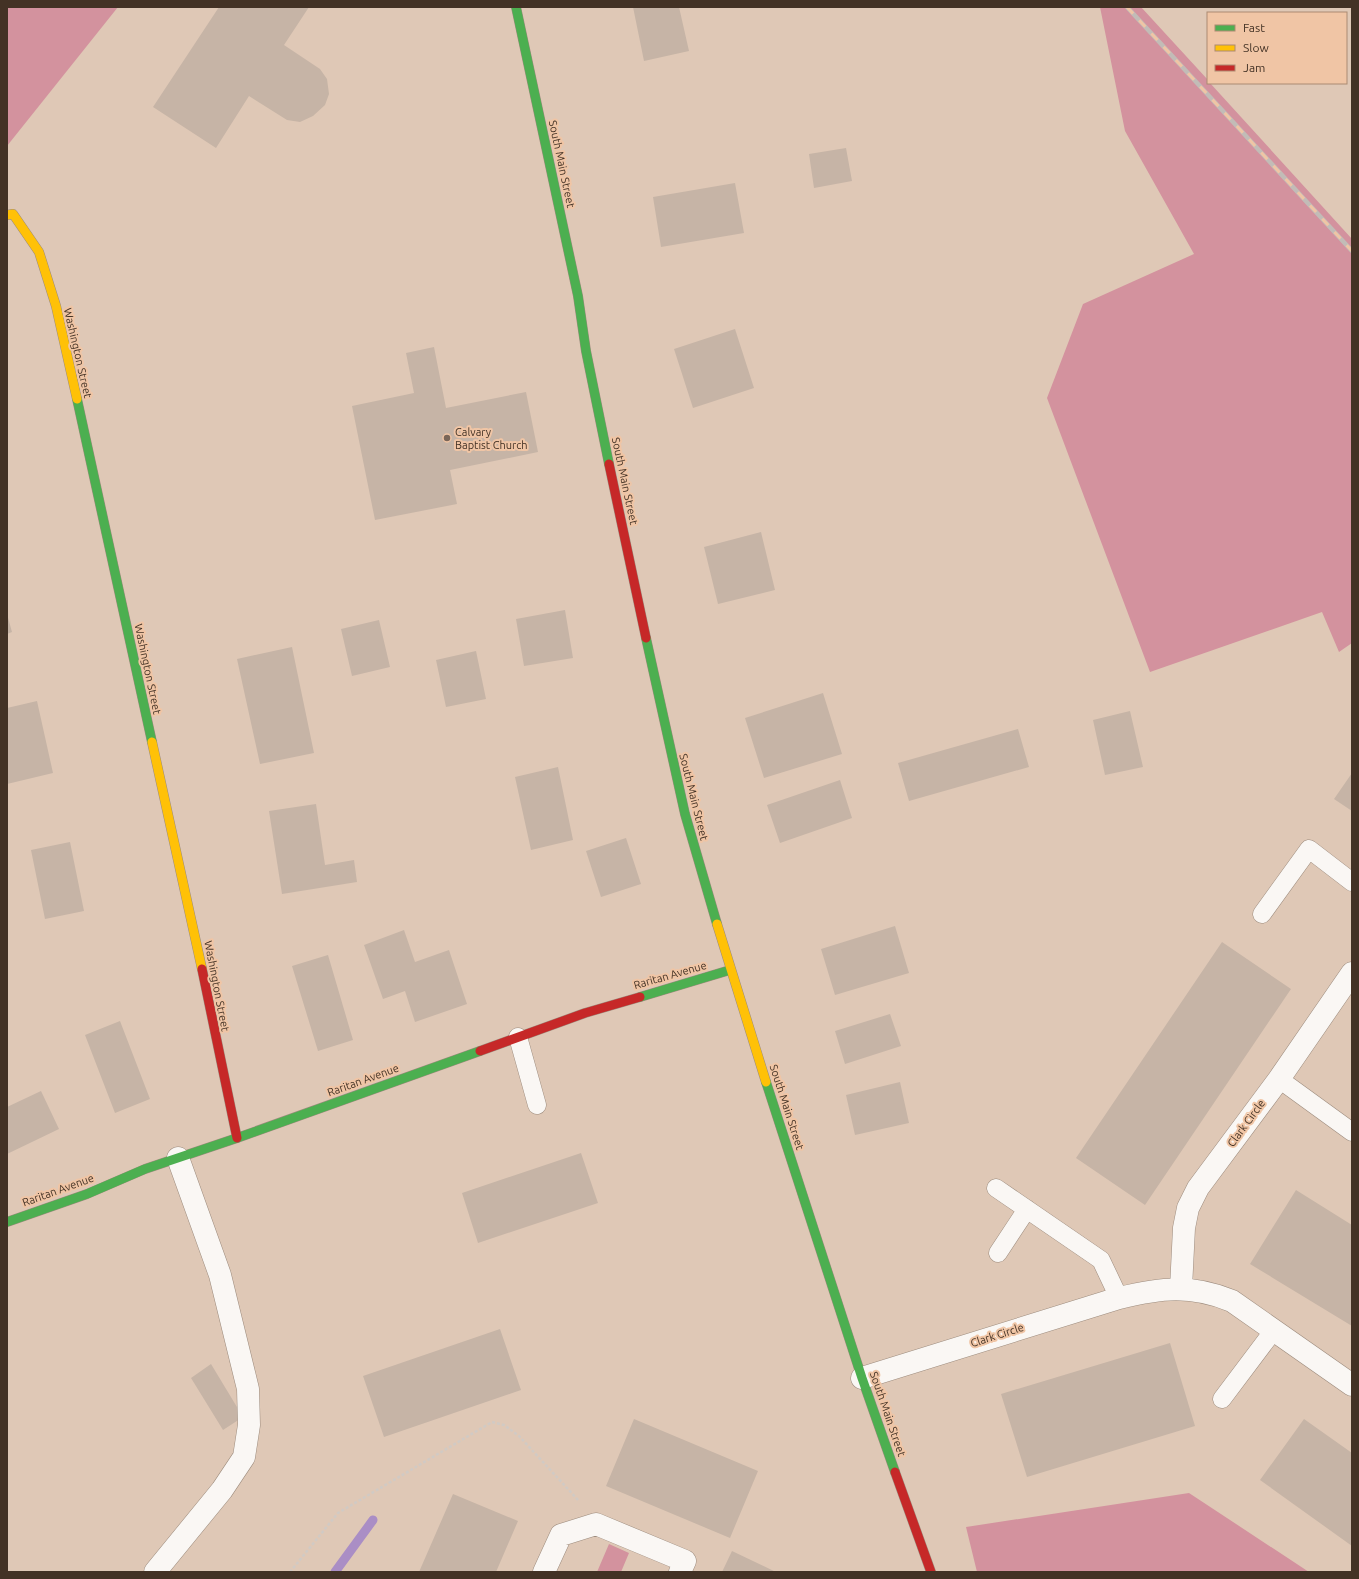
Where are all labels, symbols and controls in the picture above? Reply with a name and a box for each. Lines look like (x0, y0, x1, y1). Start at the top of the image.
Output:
legend (1207, 12, 1347, 84)
text: Fast (1243, 21, 1265, 34)
text: Slow (1243, 41, 1269, 54)
text: Jam (1243, 61, 1265, 74)
street label: South Main Street (547, 119, 577, 209)
street label: Washington Street (62, 307, 94, 400)
place label: Calvary Baptist Church (455, 426, 528, 451)
marker: Calvary Baptist Church (442, 433, 452, 443)
street label: South Main Street (610, 436, 640, 526)
street label: Washington Street (133, 623, 164, 716)
street label: South Main Street (677, 752, 711, 842)
street label: Washington Street (202, 940, 232, 1033)
street label: Raritan Avenue (632, 959, 708, 991)
street label: Raritan Avenue (326, 1062, 400, 1098)
street label: South Main Street (768, 1063, 807, 1152)
street label: Clark Circle (1225, 1097, 1267, 1149)
street label: Raritan Avenue (21, 1172, 95, 1208)
street label: Clark Circle (969, 1321, 1025, 1349)
street label: South Main Street (868, 1370, 908, 1459)

